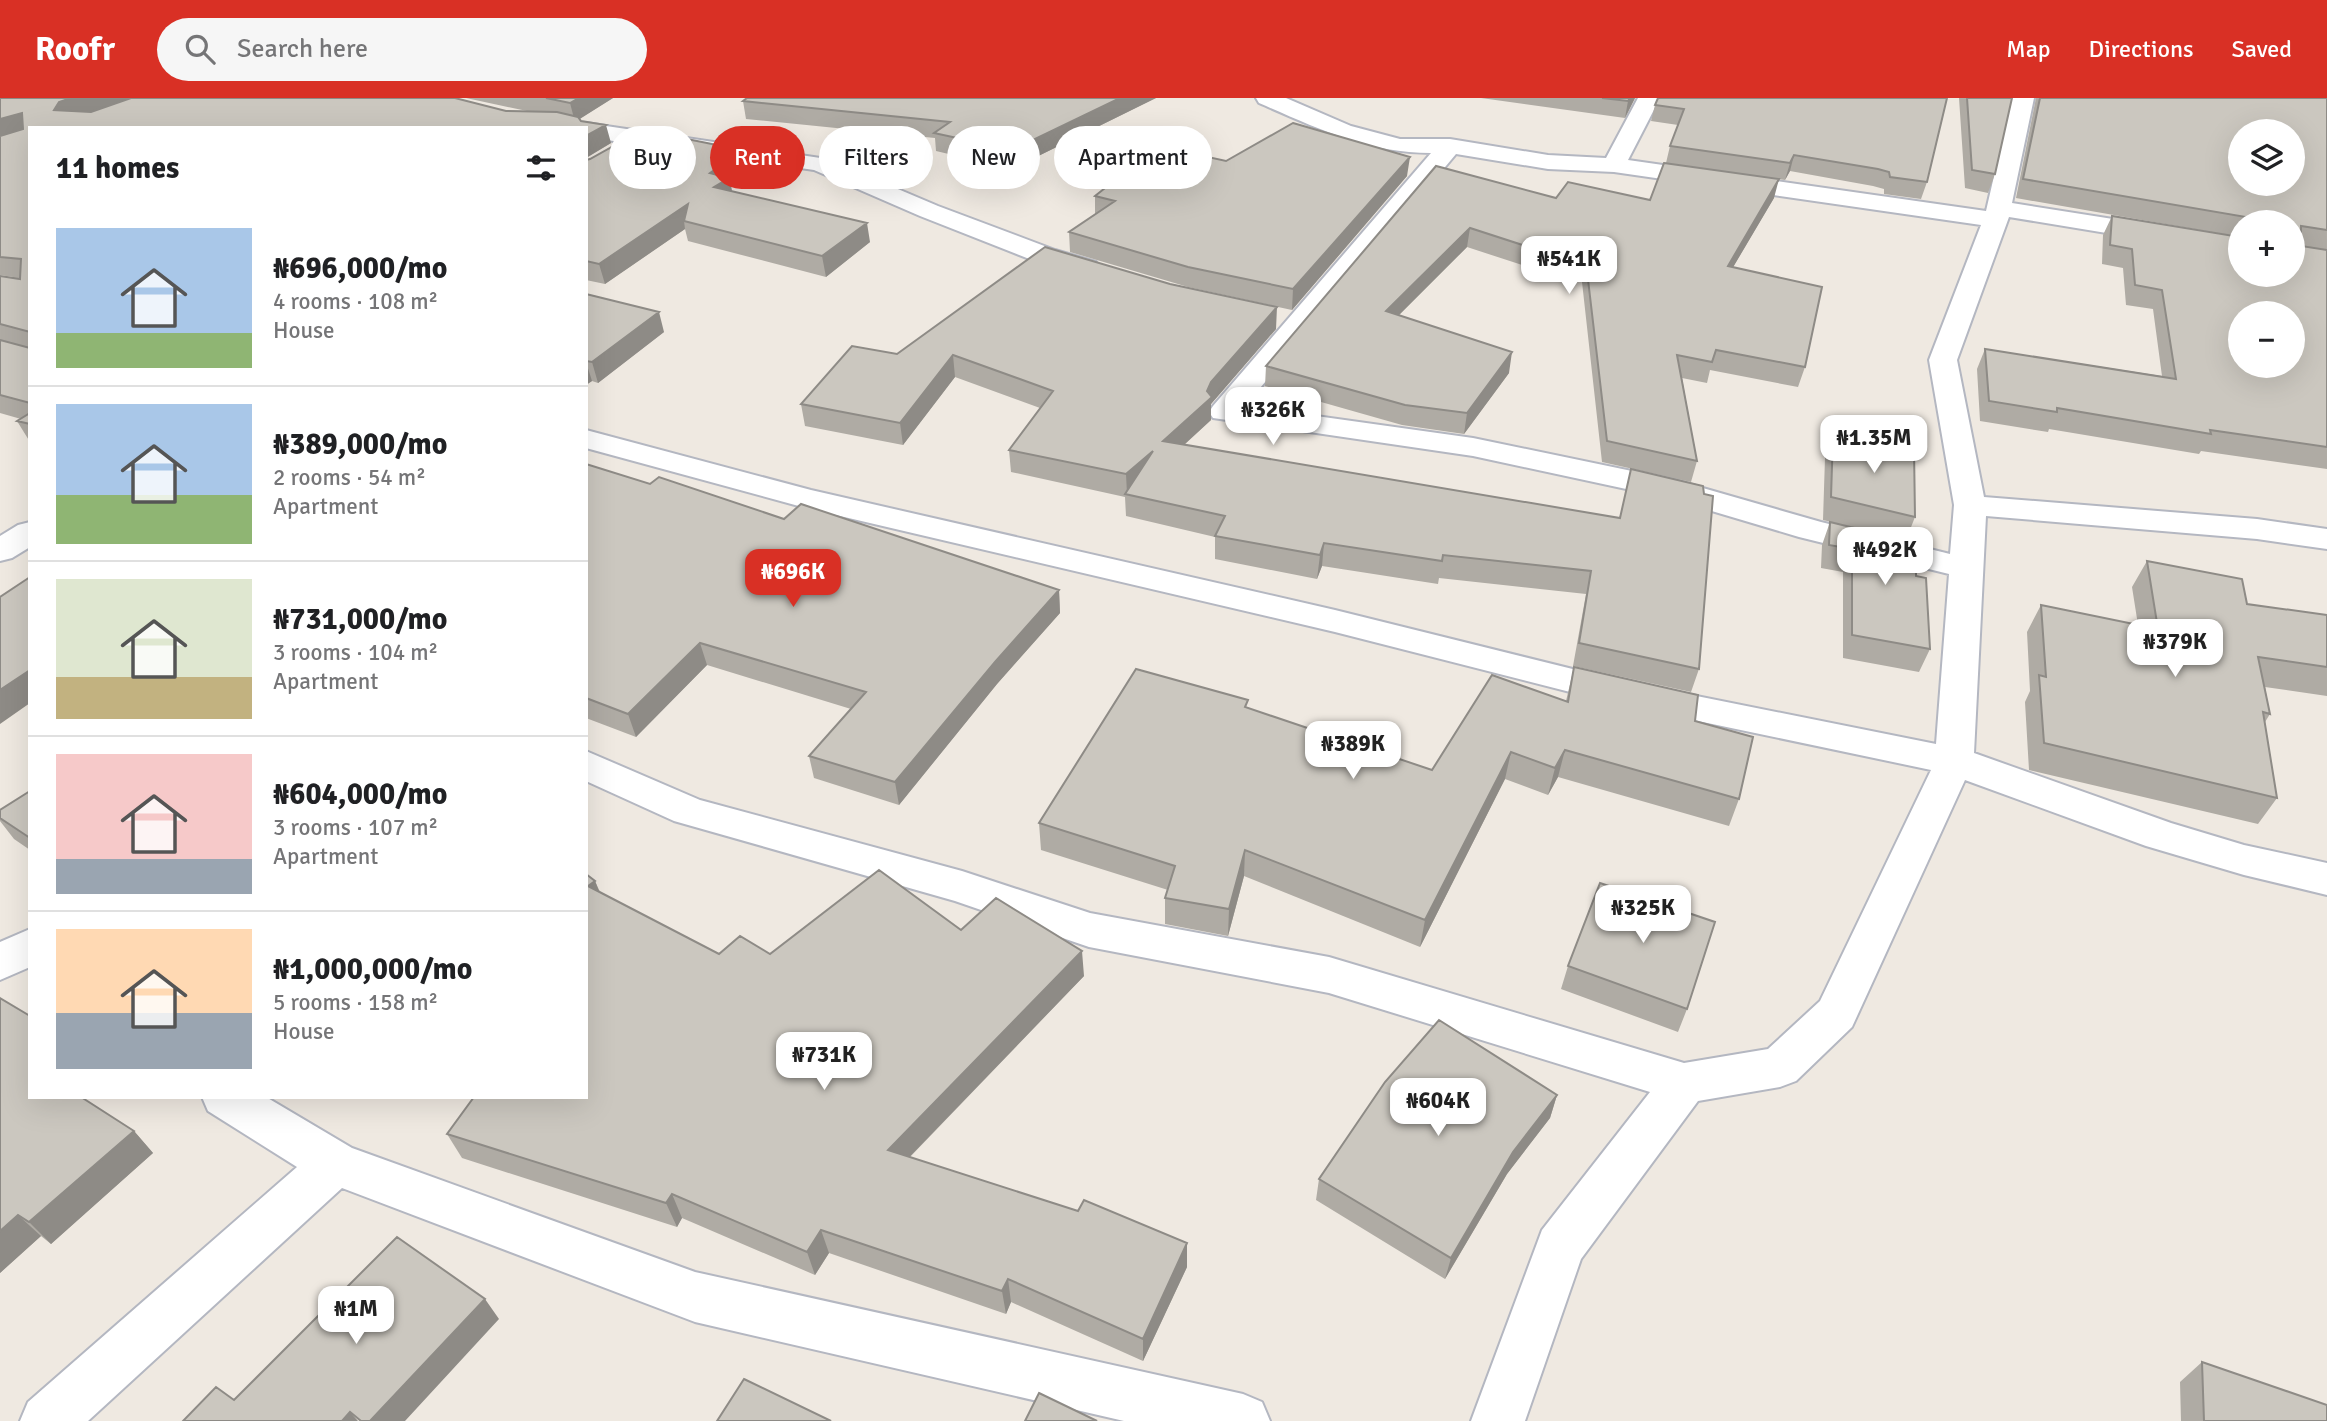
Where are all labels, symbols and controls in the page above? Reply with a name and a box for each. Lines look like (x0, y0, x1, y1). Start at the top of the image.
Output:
search box (157, 18, 647, 81)
text: Roofr (35, 29, 115, 70)
icon: search (181, 30, 219, 68)
text: Search here (237, 33, 368, 65)
text: Map (2006, 34, 2051, 64)
text: Directions (2089, 34, 2194, 64)
text: Saved (2232, 34, 2292, 64)
map controls (2228, 119, 2305, 378)
button: layers (2228, 119, 2305, 196)
chip: Buy (609, 126, 696, 189)
chip: Rent (710, 126, 805, 189)
chip: Filters (819, 126, 933, 189)
chip: New (947, 126, 1040, 189)
chip: Apartment (1054, 126, 1212, 189)
icon: filters (522, 149, 560, 187)
text: 11 homes (56, 150, 179, 187)
button: + (2228, 210, 2305, 287)
pin: ₦541K (1520, 236, 1618, 296)
text: ₦541K (1537, 244, 1601, 273)
text: ₦696,000/mo (273, 250, 447, 287)
icon: home (112, 256, 196, 340)
text: 4 rooms · 108 m² (273, 287, 438, 316)
button: − (2228, 301, 2305, 378)
text: House (273, 316, 335, 345)
pin: ₦326K (1224, 388, 1322, 447)
text: ₦326K (1241, 395, 1305, 424)
pin: ₦1.35M (1817, 416, 1931, 475)
text: ₦1.35M (1836, 423, 1912, 452)
text: ₦389,000/mo (273, 426, 447, 463)
icon: home (112, 432, 196, 516)
text: 2 rooms · 54 m² (273, 463, 426, 492)
text: Apartment (273, 492, 378, 521)
pin: ₦492K (1836, 528, 1934, 587)
text: ₦492K (1853, 535, 1917, 564)
pin: ₦696K (744, 550, 842, 609)
text: ₦696K (761, 557, 825, 586)
text: ₦731,000/mo (273, 601, 447, 638)
icon: home (112, 607, 196, 691)
pin: ₦379K (2126, 620, 2224, 679)
text: ₦379K (2143, 627, 2207, 656)
text: 3 rooms · 104 m² (273, 638, 438, 667)
text: Apartment (273, 667, 378, 696)
pin: ₦389K (1304, 722, 1402, 781)
text: ₦389K (1321, 729, 1385, 758)
text: ₦604,000/mo (273, 776, 447, 813)
icon: home (112, 782, 196, 866)
text: 3 rooms · 107 m² (273, 813, 438, 842)
text: Apartment (273, 842, 378, 871)
pin: ₦325K (1594, 886, 1692, 945)
text: ₦325K (1611, 893, 1675, 922)
text: ₦1,000,000/mo (273, 951, 472, 988)
icon: home (112, 957, 196, 1041)
text: 5 rooms · 158 m² (273, 988, 438, 1017)
text: House (273, 1017, 335, 1046)
pin: ₦731K (775, 1032, 873, 1092)
text: ₦731K (792, 1040, 856, 1069)
pin: ₦604K (1389, 1079, 1487, 1138)
text: ₦604K (1406, 1086, 1470, 1115)
pin: ₦1M (322, 1286, 390, 1346)
text: ₦1M (334, 1294, 378, 1323)

